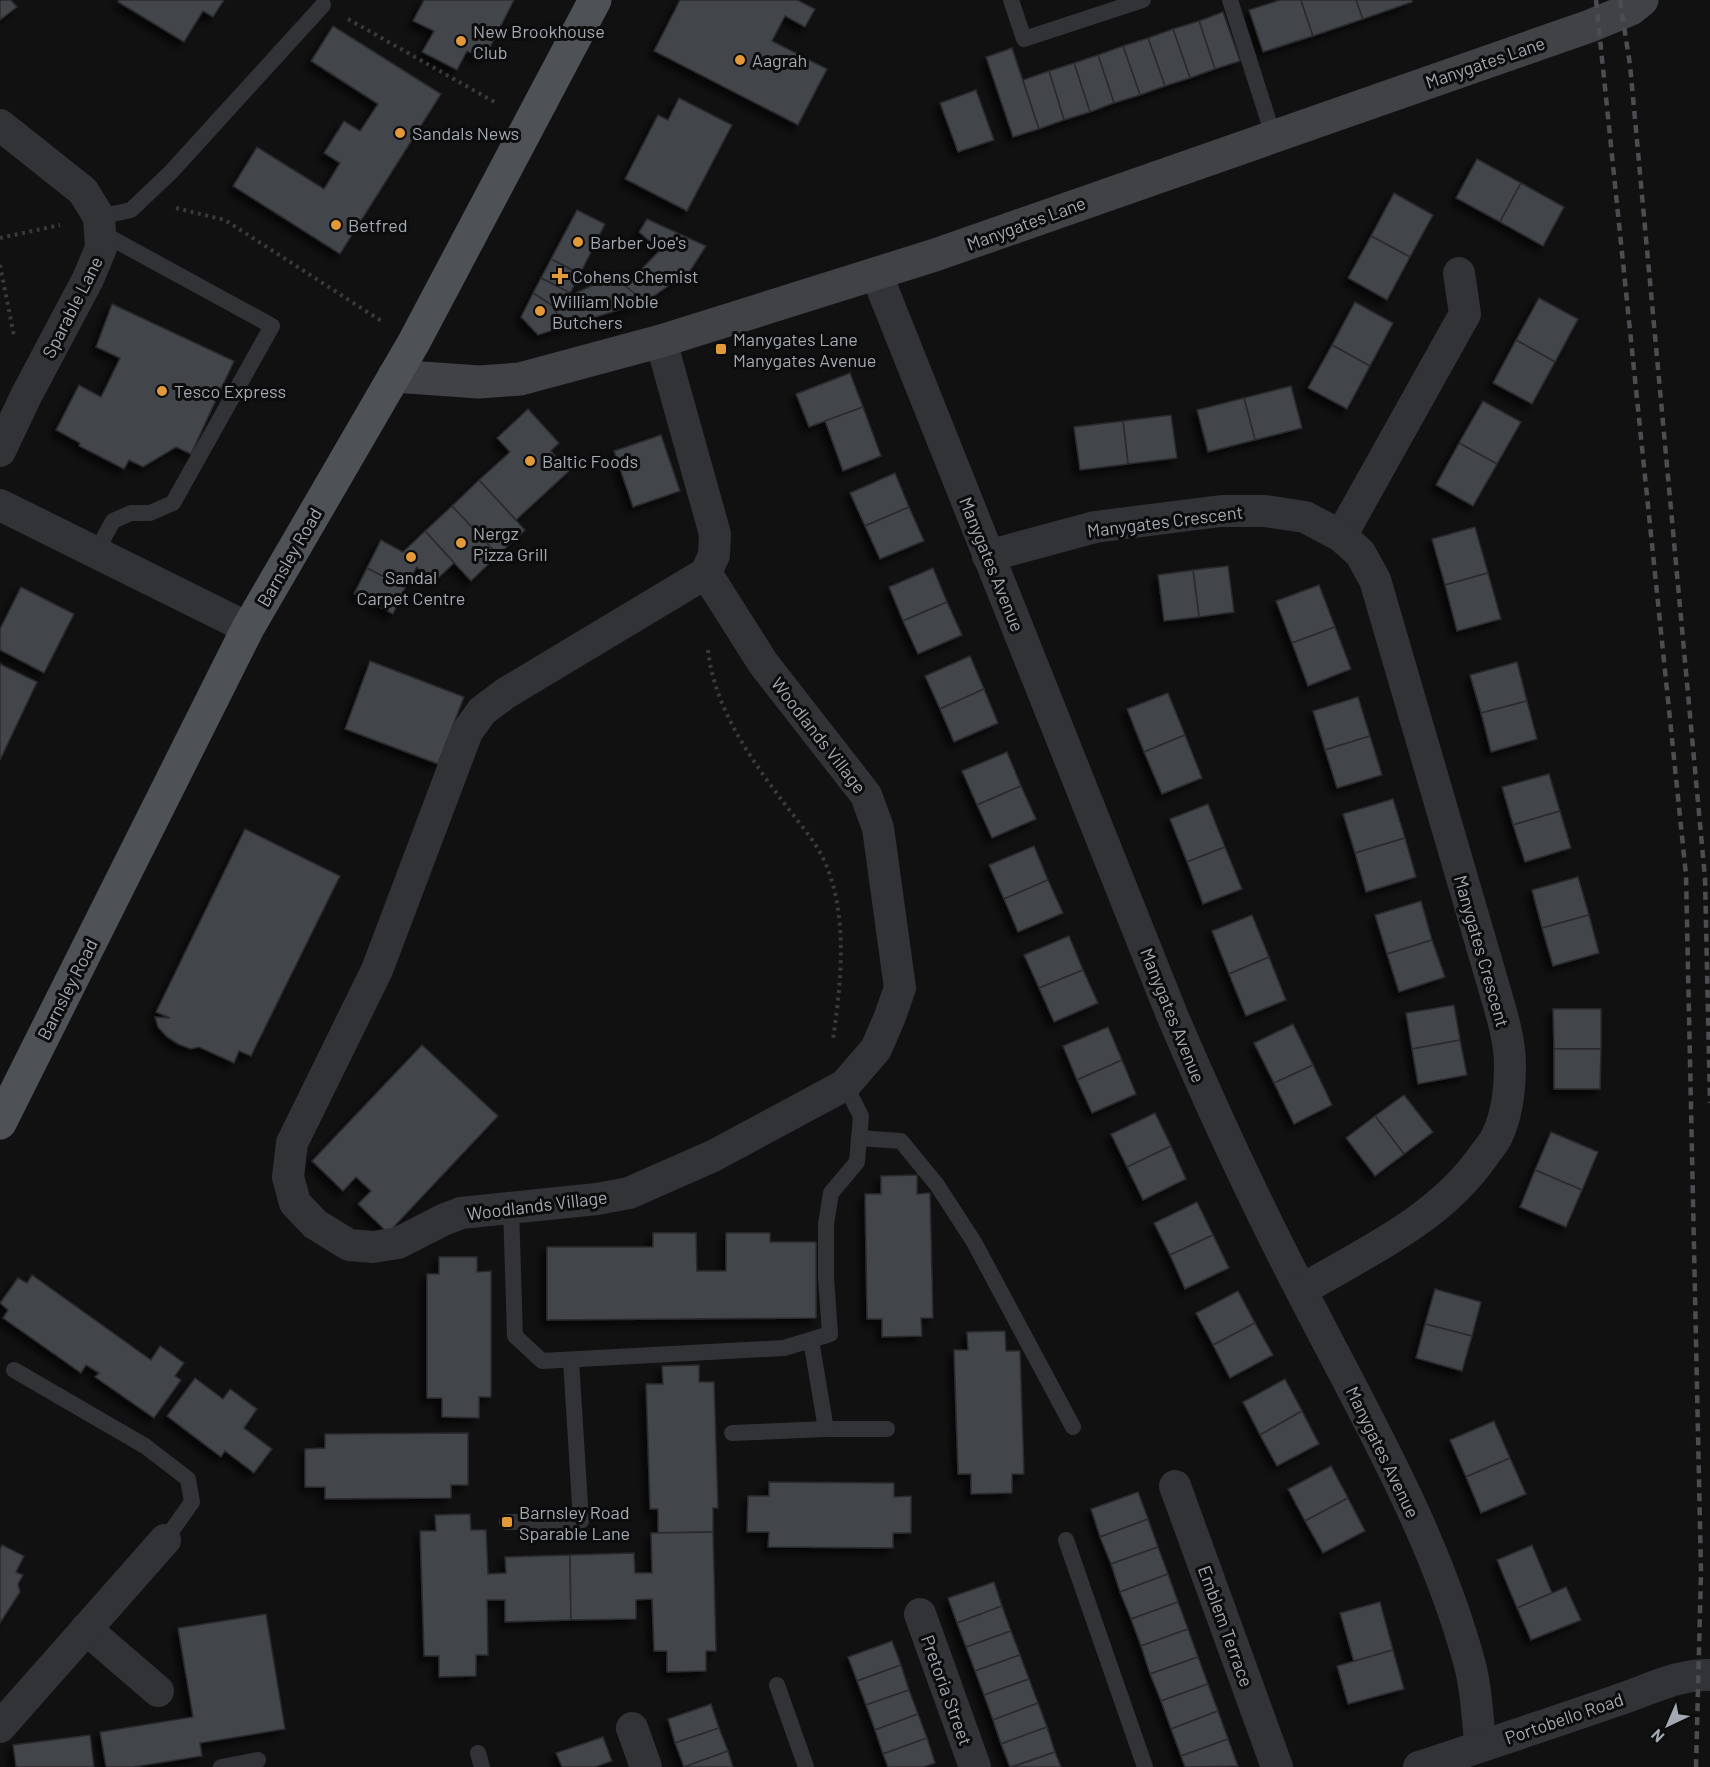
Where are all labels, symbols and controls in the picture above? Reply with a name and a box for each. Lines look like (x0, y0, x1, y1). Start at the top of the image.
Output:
place label: New Brookhouse Club (473, 20, 605, 63)
street label: Manygates Lane (1422, 31, 1548, 93)
marker: New Brookhouse Club (454, 34, 468, 48)
place label: Aagrah (752, 49, 807, 71)
marker: Aagrah (733, 53, 747, 67)
place label: Sandals News (412, 122, 519, 144)
marker: Sandals News (393, 126, 407, 140)
street label: Manygates Lane (964, 191, 1088, 255)
place label: Betfred (348, 214, 408, 236)
marker: Betfred (329, 218, 343, 232)
place label: Barber Joe's (590, 231, 686, 253)
marker: Barber Joe's (571, 235, 585, 249)
street label: Sparable Lane (37, 252, 107, 362)
place label: Cohens Chemist (572, 265, 699, 287)
marker: Cohens Chemist (553, 269, 567, 283)
place label: William Noble Butchers (552, 290, 659, 333)
marker: William Noble Butchers (533, 304, 547, 318)
place label: Manygates Lane Manygates Avenue (733, 328, 876, 371)
marker: Manygates Lane Manygates Avenue (714, 342, 728, 356)
place label: Tesco Express (174, 380, 286, 402)
marker: Tesco Express (155, 384, 169, 398)
place label: Baltic Foods (542, 450, 638, 472)
marker: Baltic Foods (523, 454, 537, 468)
street label: Manygates Avenue (955, 493, 1029, 635)
street label: Manygates Crescent (1086, 501, 1244, 541)
street label: Barnsley Road (252, 504, 326, 610)
place label: Nergz Pizza Grill (473, 522, 548, 565)
marker: Nergz Pizza Grill (454, 536, 468, 550)
marker: Sandal Carpet Centre (404, 550, 418, 564)
place label: Sandal Carpet Centre (357, 566, 465, 609)
street label: Woodlands Village (767, 673, 871, 797)
street label: Manygates Crescent (1450, 873, 1514, 1029)
street label: Barnsley Road (32, 935, 102, 1043)
street label: Manygates Avenue (1136, 944, 1210, 1086)
street label: Woodlands Village (466, 1185, 608, 1225)
street label: Manygates Avenue (1342, 1383, 1424, 1521)
place label: Barnsley Road Sparable Lane (519, 1501, 630, 1544)
marker: Barnsley Road Sparable Lane (500, 1515, 514, 1529)
street label: Emblem Terrace (1194, 1562, 1258, 1690)
street label: Pretoria Street (917, 1632, 977, 1748)
street label: Portobello Road (1502, 1687, 1626, 1749)
north arrow (1638, 1695, 1698, 1755)
text: N (1647, 1726, 1668, 1747)

